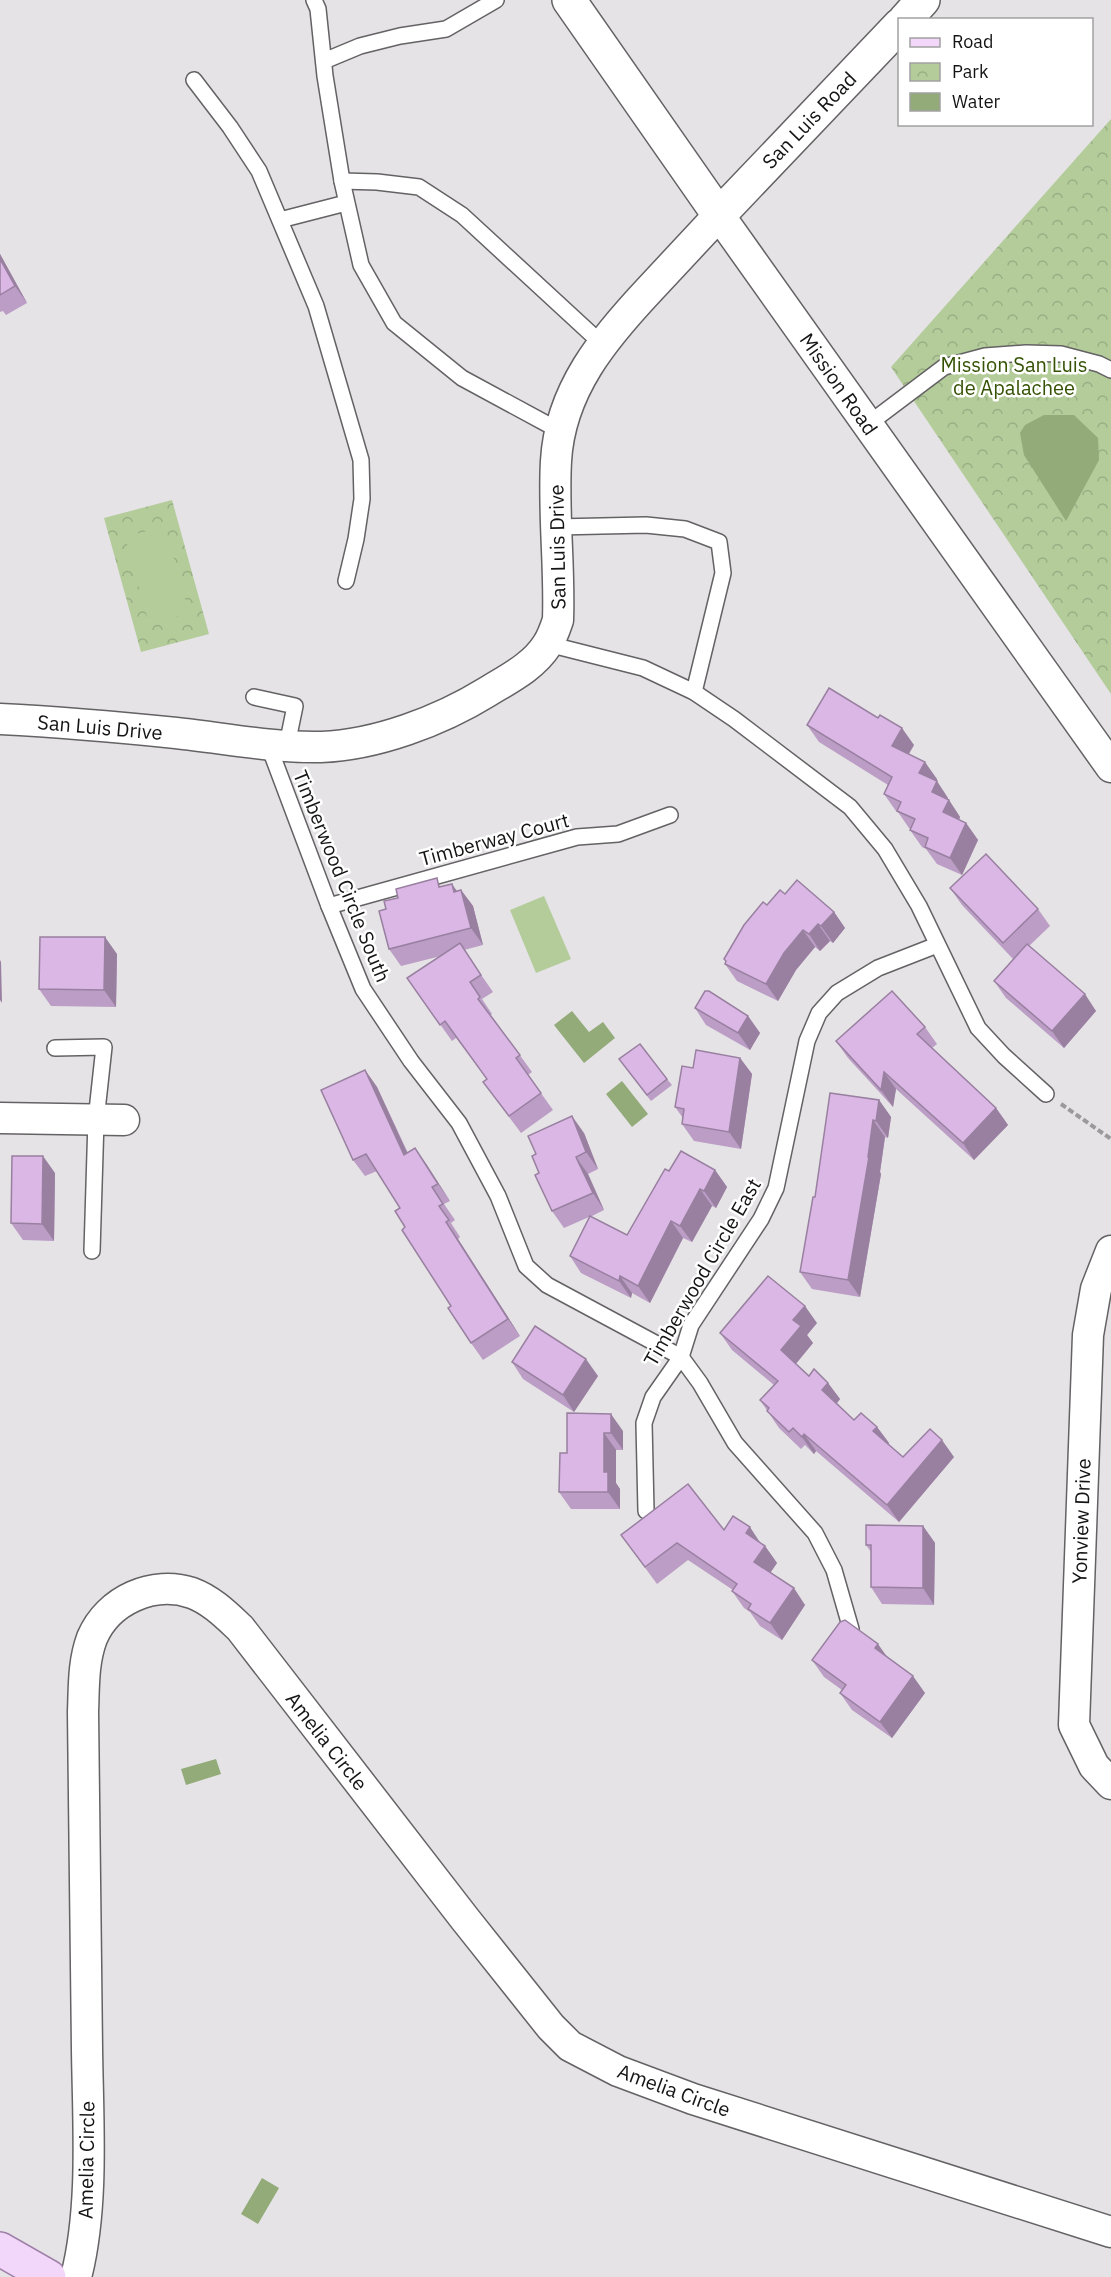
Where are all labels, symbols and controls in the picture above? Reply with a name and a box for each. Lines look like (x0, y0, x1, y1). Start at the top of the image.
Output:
legend (898, 18, 1093, 126)
text: Road (952, 30, 993, 53)
text: Park (952, 60, 989, 83)
street label: San Luis Road (756, 66, 862, 174)
text: Water (952, 90, 1001, 113)
street label: Mission Road (794, 328, 884, 440)
park label: Mission San Luis de Apalachee (940, 351, 1088, 401)
street label: San Luis Drive (542, 484, 572, 610)
street label: San Luis Drive (36, 708, 164, 746)
street label: Timberwood Circle South (287, 766, 397, 986)
street label: Timberway Court (416, 806, 572, 872)
street label: Timberwood Circle East (637, 1173, 767, 1371)
street label: Yonview Drive (1065, 1458, 1097, 1584)
street label: Amelia Circle (280, 1686, 374, 1796)
street label: Amelia Circle (614, 2057, 734, 2123)
street label: Amelia Circle (71, 2101, 101, 2219)

